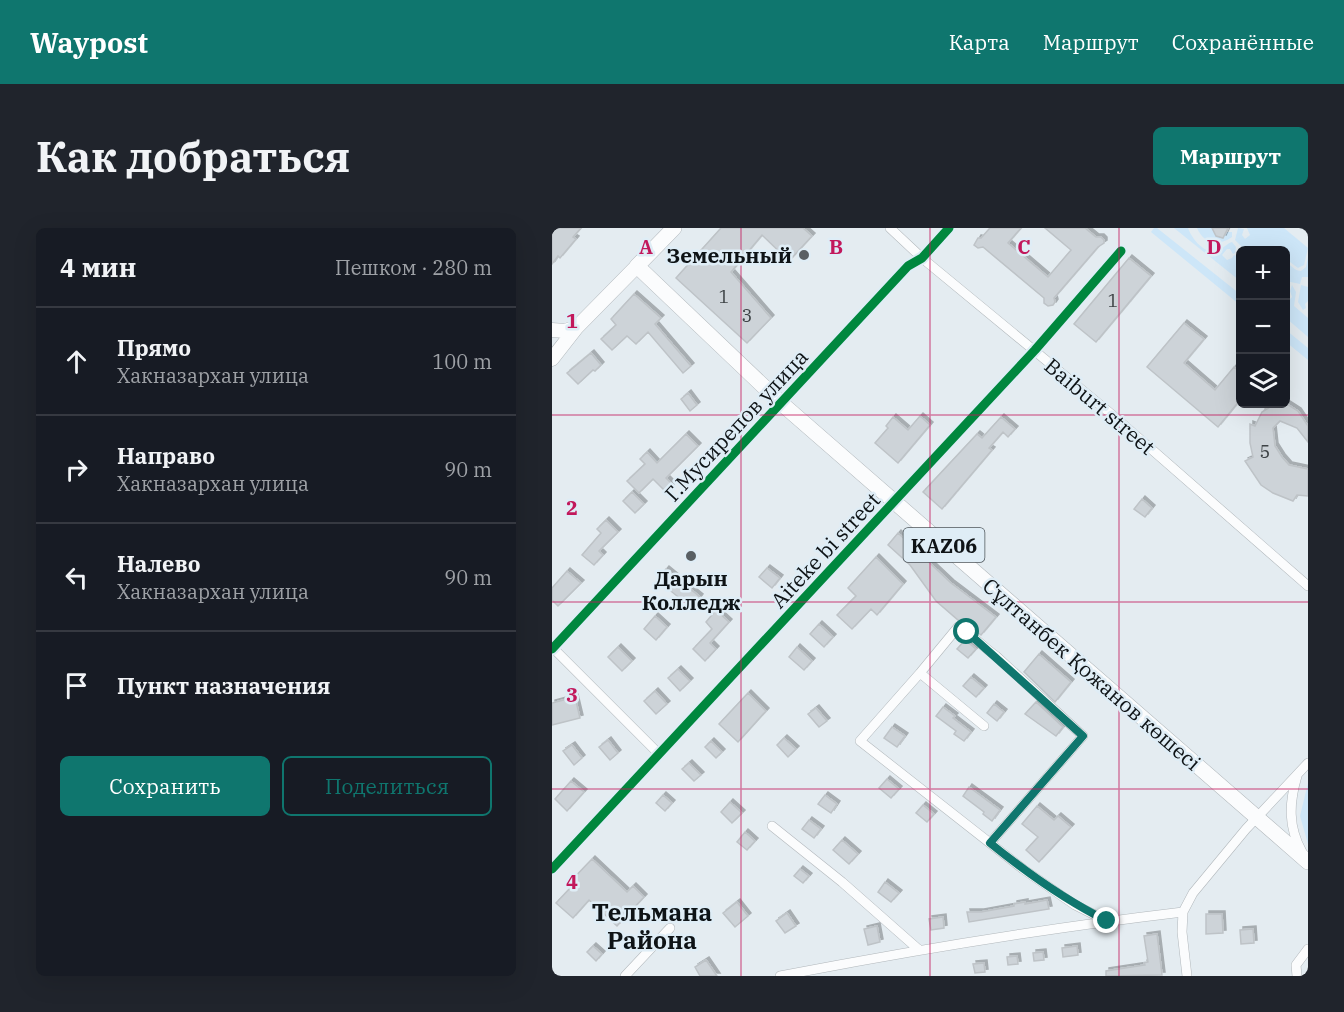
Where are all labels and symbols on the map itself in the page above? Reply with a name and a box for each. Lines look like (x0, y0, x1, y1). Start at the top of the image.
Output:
text: A (639, 233, 653, 260)
text: B (829, 233, 843, 260)
text: C (1017, 233, 1031, 260)
text: D (1206, 233, 1222, 260)
place label: Земельный (667, 241, 792, 269)
marker: Земельный (797, 248, 811, 262)
house number: 1 (719, 285, 729, 308)
house number: 1 (1108, 289, 1118, 312)
house number: 3 (742, 304, 752, 327)
text: 1 (566, 307, 578, 334)
street label: Г.Мусирепов улица (658, 343, 814, 507)
street label: Baiburt street (1039, 351, 1161, 461)
house number: 5 (1260, 440, 1270, 463)
street label: Aiteke bi street (764, 486, 886, 614)
text: 2 (566, 494, 578, 521)
road number: KАZ06 (904, 528, 984, 562)
marker: Дарын Колледж (684, 549, 698, 563)
place label: Дарын Колледж (642, 564, 740, 616)
street label: Сұлтанбек Қожанов көшесі (977, 572, 1207, 776)
route start (953, 618, 979, 644)
text: 3 (566, 681, 578, 708)
text: 4 (566, 868, 578, 895)
district label: Тельмана Района (592, 896, 713, 956)
route end (1093, 907, 1119, 933)

